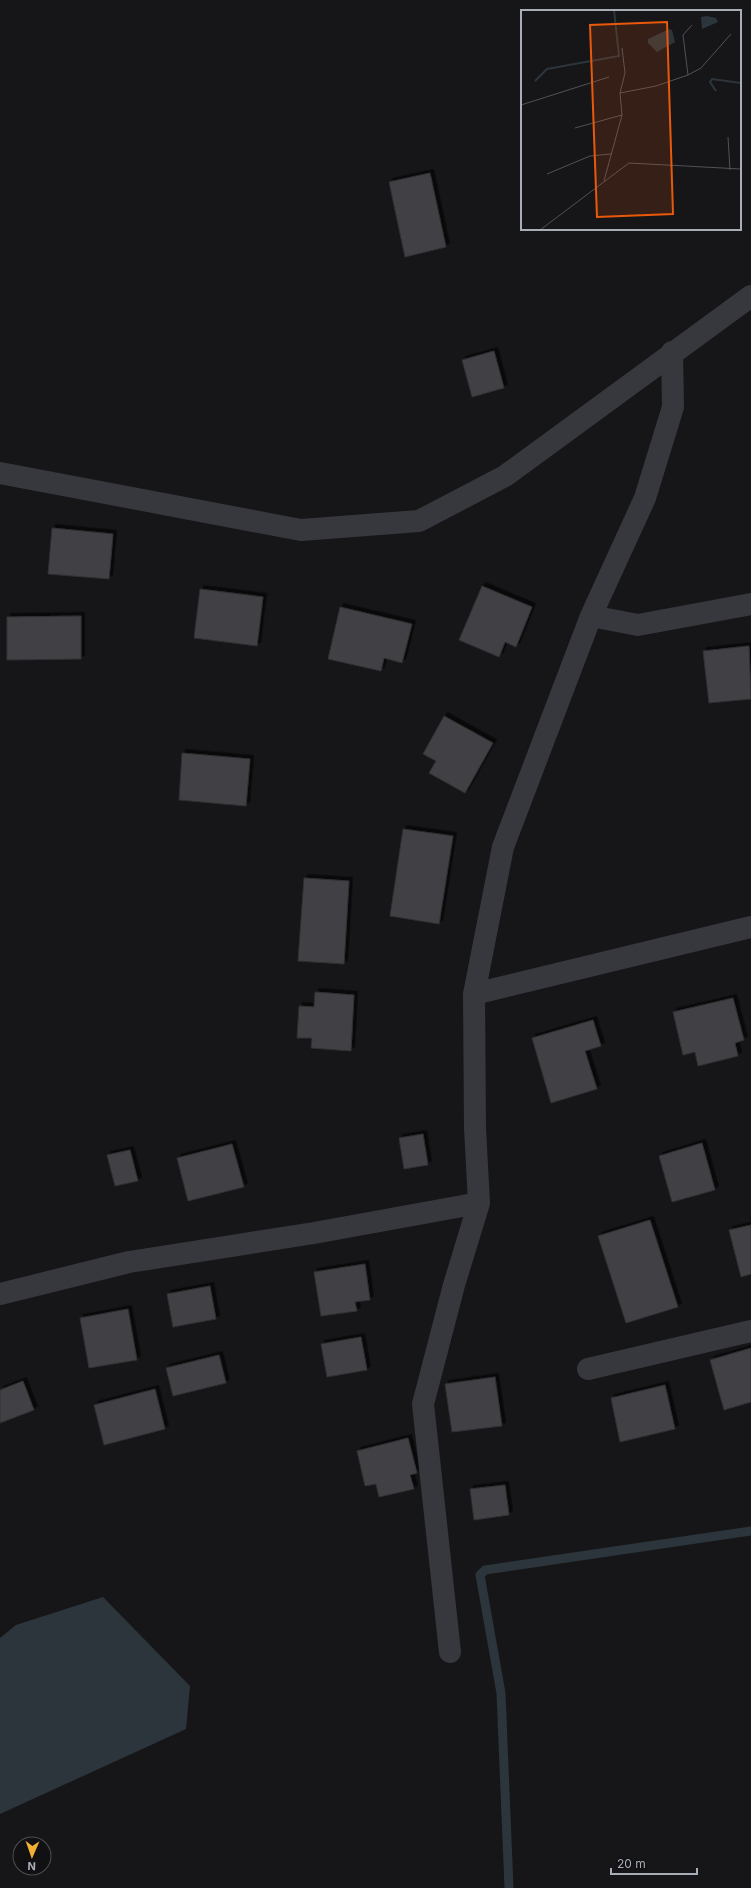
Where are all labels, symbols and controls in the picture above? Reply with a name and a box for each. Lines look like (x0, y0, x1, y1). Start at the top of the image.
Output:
inset map (521, 10, 741, 230)
north arrow (12, 1836, 52, 1876)
scale bar (611, 1850, 697, 1876)
text: 20 m (617, 1856, 646, 1871)
text: N (27, 1859, 36, 1873)

